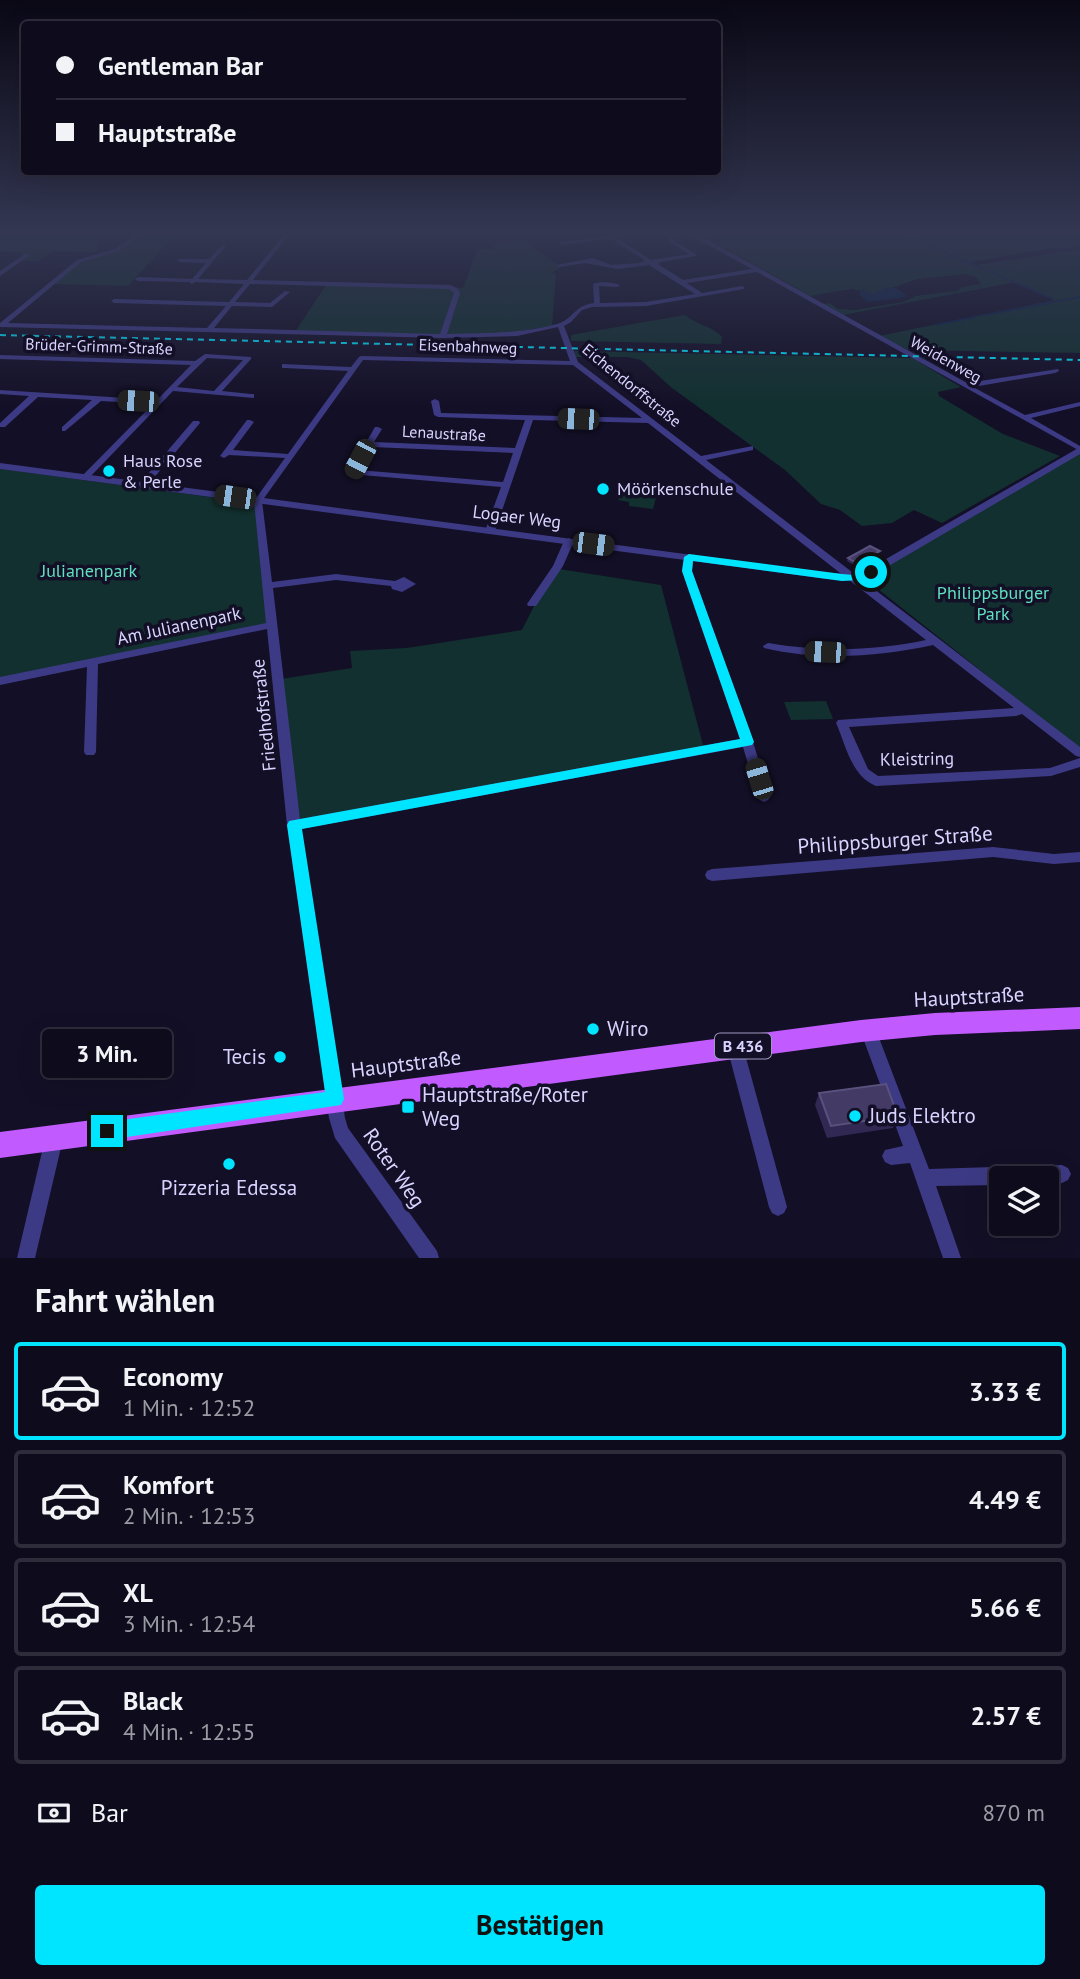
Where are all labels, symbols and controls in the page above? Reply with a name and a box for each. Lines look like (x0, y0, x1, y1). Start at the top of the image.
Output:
text: Gentleman Bar (98, 49, 263, 82)
text: Hauptstraße (98, 116, 237, 149)
street label: Weidenweg (907, 331, 985, 387)
street label: Brüder-Grimm-Straße (25, 333, 173, 359)
street label: Eisenbahnweg (418, 334, 518, 358)
street label: Eichendorffstraße (578, 339, 686, 431)
car (117, 389, 160, 413)
car (557, 408, 600, 430)
street label: Lenaustraße (402, 421, 486, 445)
car (341, 436, 380, 482)
place label: Haus Rose & Perle (123, 449, 202, 493)
marker: Haus Rose & Perle (101, 463, 117, 479)
place label: Möörkenschule (617, 477, 734, 500)
marker: Möörkenschule (595, 481, 611, 497)
car (213, 484, 258, 510)
street label: Logaer Weg (471, 500, 563, 533)
car (571, 531, 616, 557)
route start (855, 556, 887, 588)
park label: Julianenpark (40, 559, 137, 582)
park label: Philippsburger Park (937, 581, 1049, 625)
street label: Am Julianenpark (115, 601, 243, 650)
car (804, 641, 847, 663)
street label: Friedhofstraße (246, 658, 281, 772)
street label: Kleistring (880, 746, 954, 771)
car (743, 756, 776, 802)
street label: Philippsburger Straße (796, 819, 993, 860)
street label: Hauptstraße (913, 980, 1025, 1013)
place label: Wiro (607, 1015, 648, 1042)
marker: Wiro (585, 1021, 601, 1037)
callout: 3 Min. (42, 1030, 172, 1078)
road number: B 436 (715, 1034, 771, 1058)
text: 3 Min. (76, 1039, 138, 1068)
place label: Tecis (223, 1043, 266, 1070)
street label: Hauptstraße (349, 1043, 463, 1084)
marker: Tecis (272, 1049, 288, 1065)
place label: Hauptstraße/Roter Weg (422, 1081, 588, 1132)
marker: Hauptstraße/Roter Weg (400, 1099, 416, 1115)
place label: Juds Elektro (868, 1102, 976, 1129)
marker: Juds Elektro (847, 1108, 863, 1124)
route end (91, 1115, 123, 1147)
street label: Roter Weg (357, 1123, 432, 1213)
marker: Pizzeria Edessa (221, 1156, 237, 1172)
map controls (989, 1166, 1059, 1236)
button: layers (989, 1166, 1059, 1236)
place label: Pizzeria Edessa (161, 1174, 297, 1201)
text: Fahrt wählen (35, 1279, 215, 1321)
icon: car (39, 1360, 102, 1423)
text: Economy (123, 1360, 223, 1393)
text: 3.33 € (969, 1375, 1041, 1408)
text: 1 Min. · 12:52 (123, 1393, 255, 1422)
icon: car (39, 1468, 102, 1531)
text: Komfort (123, 1468, 214, 1501)
text: 4.49 € (969, 1483, 1041, 1516)
text: 2 Min. · 12:53 (123, 1501, 255, 1530)
icon: car (39, 1576, 102, 1639)
text: XL (123, 1576, 153, 1609)
text: 5.66 € (969, 1591, 1041, 1624)
text: 3 Min. · 12:54 (123, 1609, 255, 1638)
icon: car (39, 1684, 102, 1747)
text: Black (123, 1684, 183, 1717)
text: 2.57 € (970, 1699, 1041, 1732)
text: 4 Min. · 12:55 (123, 1717, 255, 1746)
icon: cash (35, 1794, 73, 1832)
text: Bar (91, 1796, 128, 1829)
text: 870 m (983, 1798, 1045, 1827)
button: Bestätigen (35, 1885, 1045, 1965)

